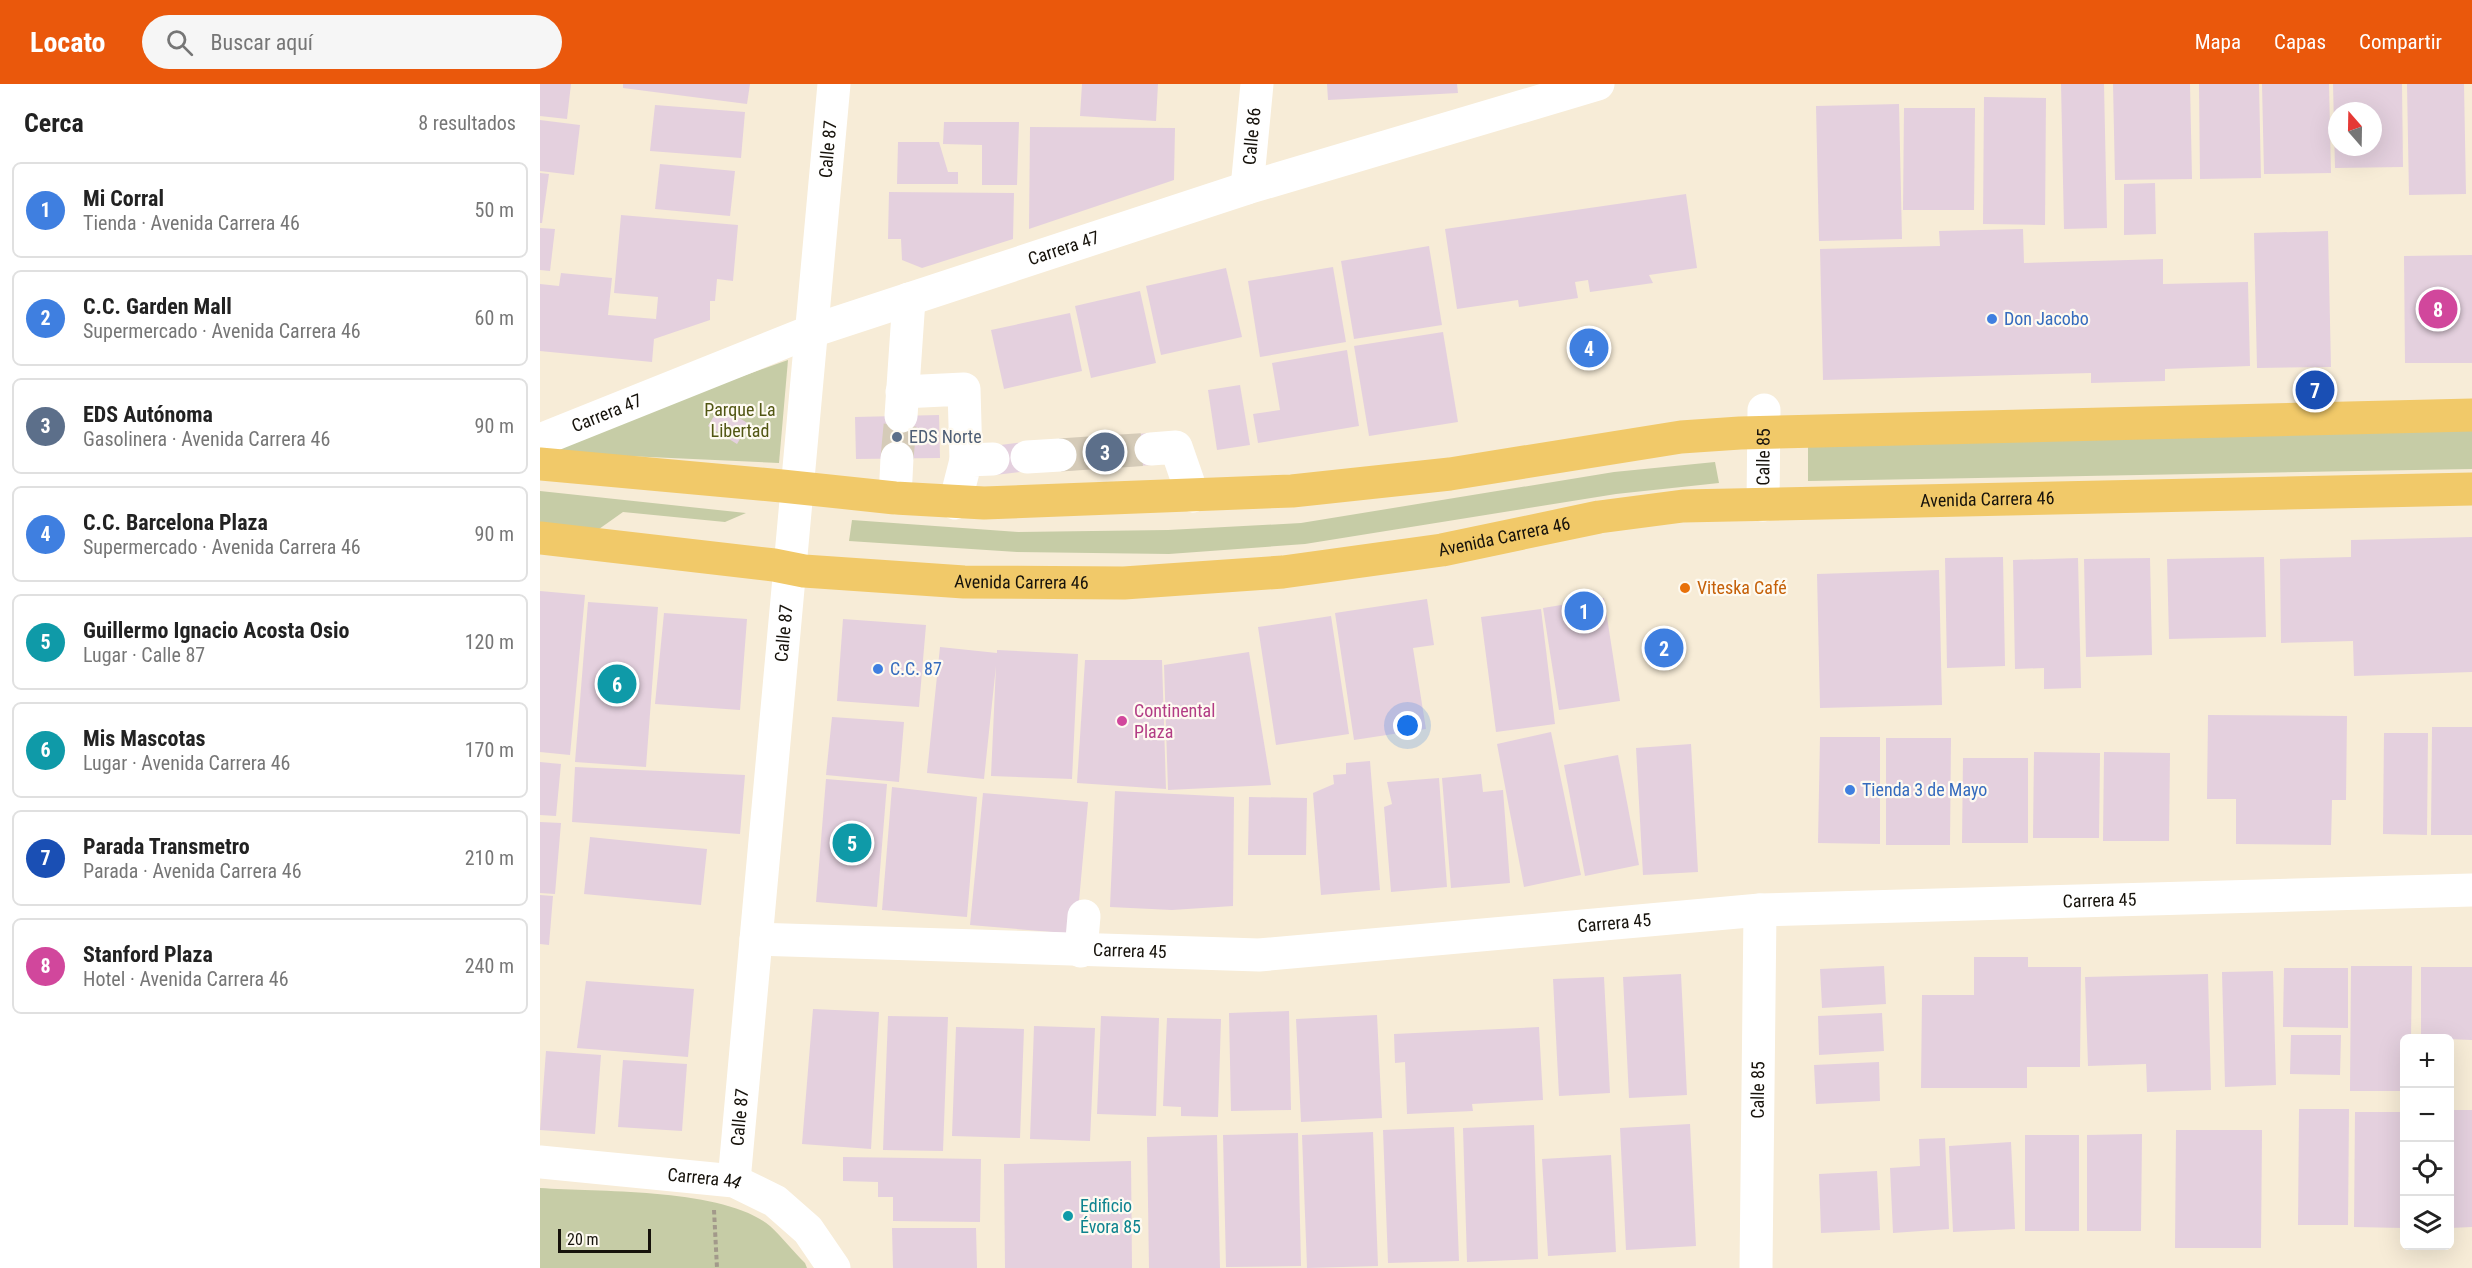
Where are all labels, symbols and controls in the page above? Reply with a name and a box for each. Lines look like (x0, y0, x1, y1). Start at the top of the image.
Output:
search box (142, 15, 562, 69)
text: Locato (30, 26, 106, 59)
icon: search (163, 26, 196, 59)
text: Buscar aquí (211, 30, 313, 55)
text: Mapa (2195, 30, 2241, 54)
text: Capas (2274, 30, 2326, 54)
text: Compartir (2359, 30, 2442, 54)
north arrow (2328, 102, 2382, 156)
street label: Calle 86 (1238, 107, 1265, 166)
text: Cerca (24, 108, 84, 138)
text: 8 resultados (418, 111, 516, 135)
street label: Calle 87 (814, 120, 841, 179)
text: Mi Corral (83, 186, 164, 211)
text: 1 (40, 198, 51, 222)
text: 50 m (475, 198, 514, 222)
text: Tienda · Avenida Carrera 46 (83, 211, 300, 235)
street label: Carrera 47 (1025, 226, 1102, 269)
pin: 8 (2418, 286, 2458, 332)
text: C.C. Garden Mall (83, 294, 232, 319)
text: 2 (40, 306, 51, 330)
text: 60 m (475, 306, 514, 330)
place label: Don Jacobo (2004, 308, 2089, 329)
marker: Don Jacobo (1985, 312, 1999, 326)
text: Supermercado · Avenida Carrera 46 (83, 319, 361, 343)
pin: 4 (1570, 326, 1608, 370)
pin: 7 (2296, 368, 2334, 412)
street label: Carrera 47 (568, 389, 645, 436)
park label: Parque La Libertad (704, 399, 776, 441)
text: EDS Autónoma (83, 402, 213, 427)
text: 3 (40, 414, 51, 438)
text: 90 m (475, 414, 514, 438)
place label: EDS Norte (909, 426, 982, 447)
text: Gasolinera · Avenida Carrera 46 (83, 427, 330, 451)
street label: Calle 85 (1752, 428, 1774, 486)
marker: EDS Norte (890, 430, 904, 444)
pin: 3 (1086, 430, 1124, 475)
street label: Avenida Carrera 46 (1920, 487, 2055, 511)
text: C.C. Barcelona Plaza (83, 510, 268, 535)
street label: Avenida Carrera 46 (1436, 512, 1572, 561)
text: 4 (40, 522, 51, 546)
text: 90 m (475, 522, 514, 546)
text: Supermercado · Avenida Carrera 46 (83, 535, 361, 559)
street label: Avenida Carrera 46 (954, 570, 1089, 593)
place label: Viteska Café (1697, 577, 1787, 598)
marker: Viteska Café (1678, 581, 1692, 595)
pin: 1 (1564, 588, 1604, 634)
street label: Calle 87 (770, 604, 797, 663)
text: Guillermo Ignacio Acosta Osio (83, 618, 350, 643)
pin: 2 (1644, 626, 1684, 670)
text: 5 (40, 630, 51, 654)
text: 120 m (465, 630, 514, 654)
text: Lugar · Calle 87 (83, 643, 205, 667)
place label: C.C. 87 (890, 658, 942, 679)
pin: 6 (598, 662, 637, 706)
marker: C.C. 87 (871, 662, 885, 676)
place label: Continental Plaza (1134, 700, 1215, 742)
your location (1393, 711, 1422, 740)
marker: Continental Plaza (1115, 714, 1129, 728)
text: Mis Mascotas (83, 726, 206, 751)
text: 6 (40, 738, 51, 762)
text: 170 m (465, 738, 514, 762)
text: Lugar · Avenida Carrera 46 (83, 751, 290, 775)
place label: Tienda 3 de Mayo (1862, 779, 1987, 800)
marker: Tienda 3 de Mayo (1843, 783, 1857, 797)
pin: 5 (832, 820, 872, 866)
text: Parada Transmetro (83, 834, 250, 859)
text: 7 (40, 846, 51, 870)
text: 210 m (465, 846, 514, 870)
text: Parada · Avenida Carrera 46 (83, 859, 302, 883)
street label: Carrera 45 (2062, 888, 2137, 911)
street label: Carrera 45 (1577, 909, 1652, 936)
street label: Carrera 45 (1093, 939, 1167, 962)
text: Stanford Plaza (83, 942, 213, 967)
text: 8 (40, 954, 51, 978)
text: 240 m (465, 954, 514, 978)
text: Hotel · Avenida Carrera 46 (83, 967, 289, 991)
map controls (2400, 1034, 2454, 1250)
button: + (2400, 1034, 2454, 1088)
street label: Calle 85 (1747, 1061, 1768, 1119)
street label: Calle 87 (726, 1088, 752, 1147)
button: − (2400, 1088, 2454, 1142)
button: locate (2400, 1142, 2454, 1196)
street label: Carrera 44 (667, 1164, 745, 1193)
place label: Edificio Évora 85 (1080, 1195, 1141, 1237)
button: layers (2400, 1196, 2454, 1250)
marker: Edificio Évora 85 (1061, 1209, 1075, 1223)
scale bar (558, 1226, 651, 1254)
text: 20 m (567, 1230, 599, 1249)

